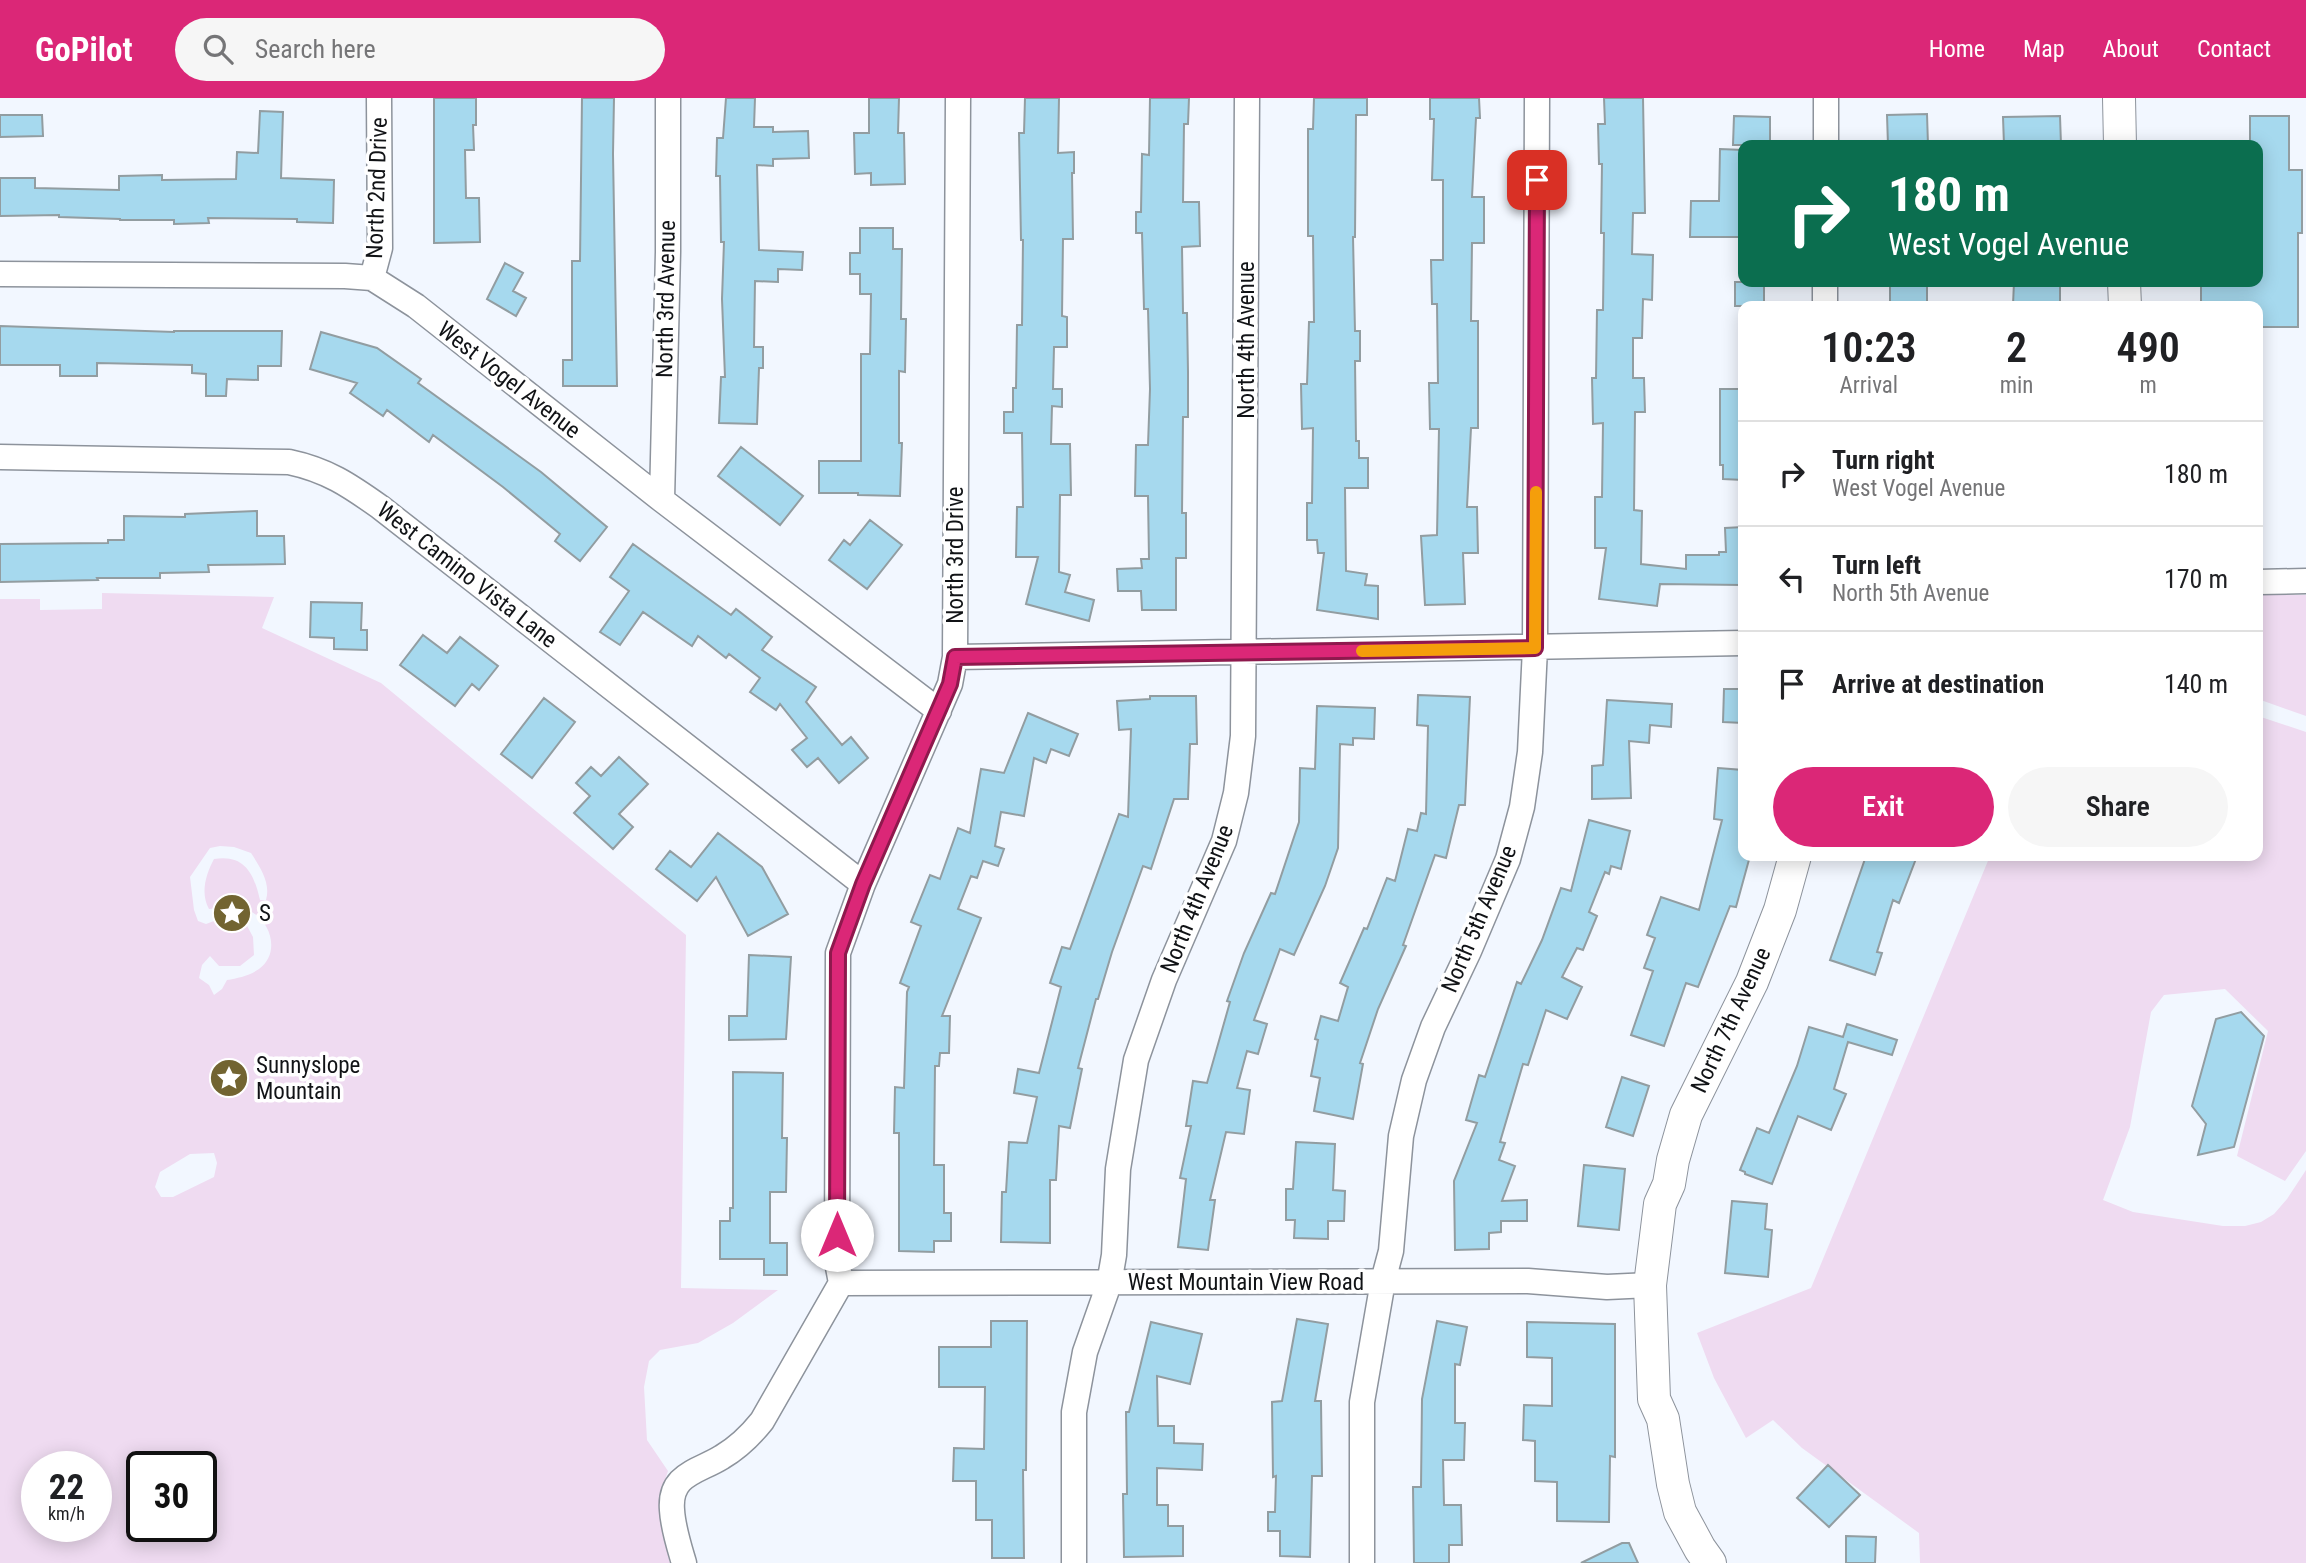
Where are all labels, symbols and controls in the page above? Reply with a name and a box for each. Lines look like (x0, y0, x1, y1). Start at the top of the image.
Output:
search box (175, 18, 665, 81)
text: GoPilot (35, 30, 133, 69)
icon: search (199, 30, 237, 68)
text: Search here (255, 34, 376, 64)
text: Home (1929, 35, 1985, 63)
text: Map (2023, 35, 2065, 63)
text: About (2103, 35, 2159, 63)
text: Contact (2197, 35, 2271, 63)
street label: North 2nd Drive (361, 117, 393, 259)
pin (1507, 150, 1567, 210)
icon: arrive (1518, 161, 1556, 199)
text: 180 m (1888, 166, 2010, 223)
icon: right (1773, 168, 1864, 259)
street label: North 3rd Avenue (651, 220, 681, 378)
text: West Vogel Avenue (1888, 225, 2129, 263)
street label: North 4th Avenue (1233, 261, 1260, 419)
street label: West Vogel Avenue (432, 316, 586, 444)
text: 10:23 (1821, 323, 1917, 372)
text: 2 (2006, 323, 2027, 372)
text: 490 (2117, 323, 2180, 372)
text: Arrival (1840, 372, 1898, 399)
text: min (2000, 372, 2033, 399)
text: m (2140, 372, 2157, 399)
text: Turn right (1832, 445, 1934, 475)
icon: right (1773, 455, 1811, 493)
text: 180 m (2164, 459, 2228, 489)
text: West Vogel Avenue (1832, 475, 2005, 502)
street label: North 3rd Drive (942, 486, 969, 624)
street label: West Camino Vista Lane (372, 496, 562, 654)
text: Turn left (1832, 550, 1921, 580)
icon: left (1773, 560, 1811, 598)
text: 170 m (2164, 564, 2228, 594)
text: North 5th Avenue (1832, 580, 1989, 607)
icon: arrive (1773, 665, 1811, 703)
text: Arrive at destination (1832, 669, 2044, 699)
text: 140 m (2164, 669, 2228, 699)
button: Exit (1773, 767, 1994, 847)
button: Share (2008, 767, 2228, 847)
street label: North 4th Avenue (1155, 821, 1239, 977)
street label: North 5th Avenue (1436, 841, 1522, 997)
place icon: S (211, 892, 253, 934)
place label: S (259, 900, 271, 927)
street label: North 7th Avenue (1686, 943, 1776, 1097)
place label: Sunnyslope Mountain (256, 1052, 360, 1105)
place icon: Sunnyslope Mountain (208, 1057, 250, 1099)
position arrow (800, 1198, 874, 1272)
street label: West Mountain View Road (1128, 1269, 1364, 1296)
speed limit sign: 30 (126, 1451, 217, 1542)
text: 22 (49, 1467, 84, 1508)
text: km/h (48, 1503, 85, 1524)

